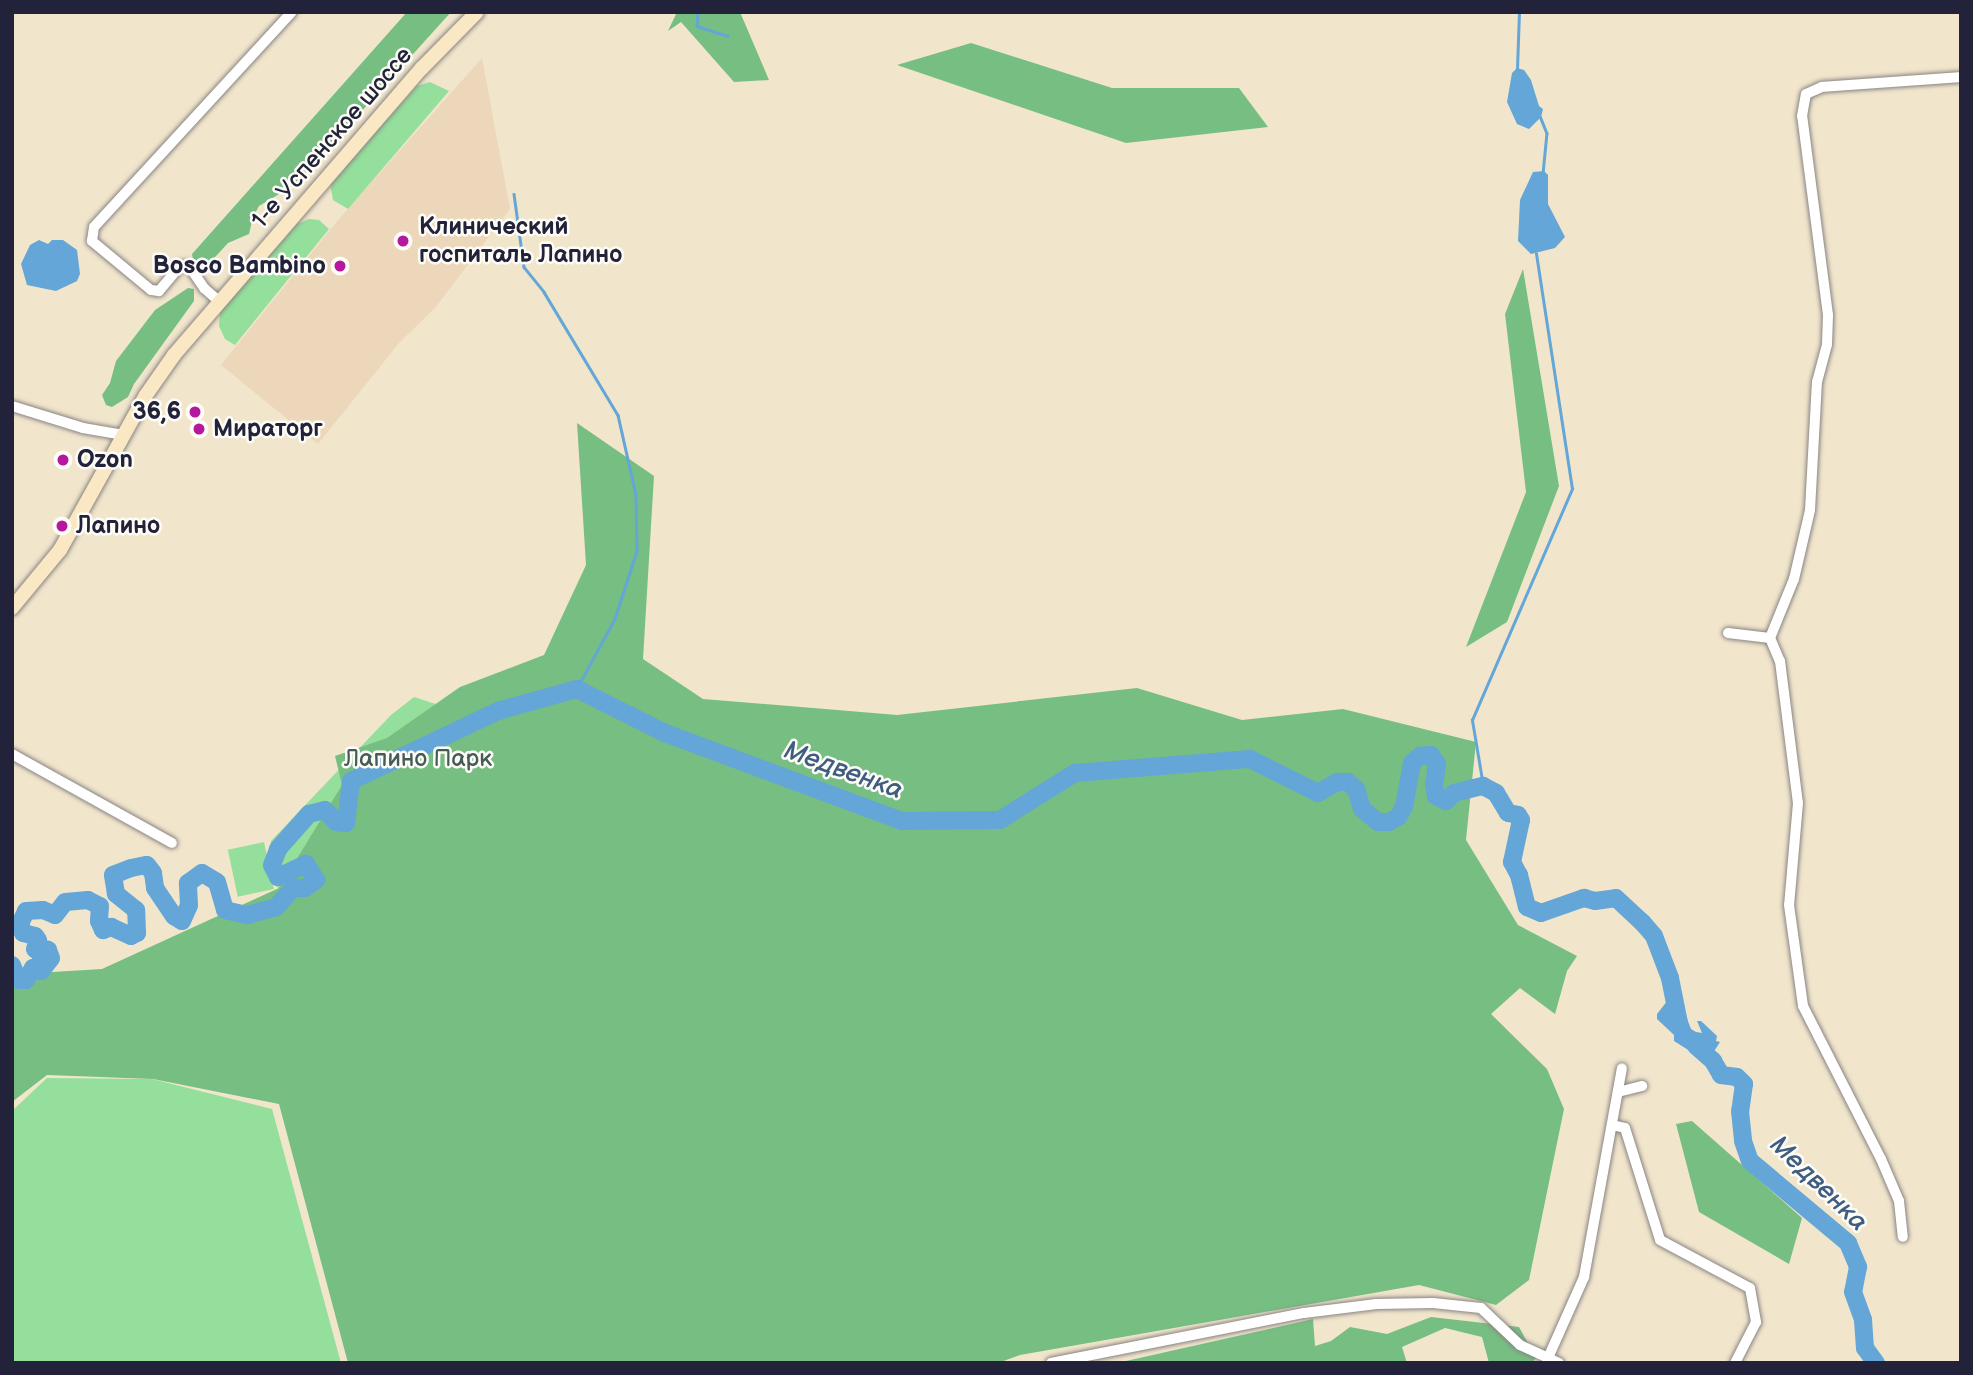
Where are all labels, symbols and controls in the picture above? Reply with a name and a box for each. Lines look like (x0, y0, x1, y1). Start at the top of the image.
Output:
street label: 1-е Успенское шоссе (245, 41, 419, 235)
place label: Клинический госпиталь Лапино (419, 213, 622, 269)
marker: Клинический госпиталь Лапино (393, 231, 413, 251)
place label: Bosco Bambino (153, 252, 326, 280)
marker: Bosco Bambino (332, 258, 348, 274)
place label: 36,6 (133, 398, 181, 426)
marker: 36,6 (187, 404, 203, 420)
place label: Мираторг (213, 415, 323, 443)
marker: Мираторг (191, 421, 207, 437)
place label: Ozon (77, 446, 133, 474)
marker: Ozon (55, 452, 71, 468)
place label: Лапино (76, 512, 160, 540)
marker: Лапино (54, 518, 70, 534)
water label: Медвенка (779, 735, 907, 807)
park label: Лапино Парк (344, 745, 492, 773)
water label: Медвенка (1763, 1130, 1873, 1238)

